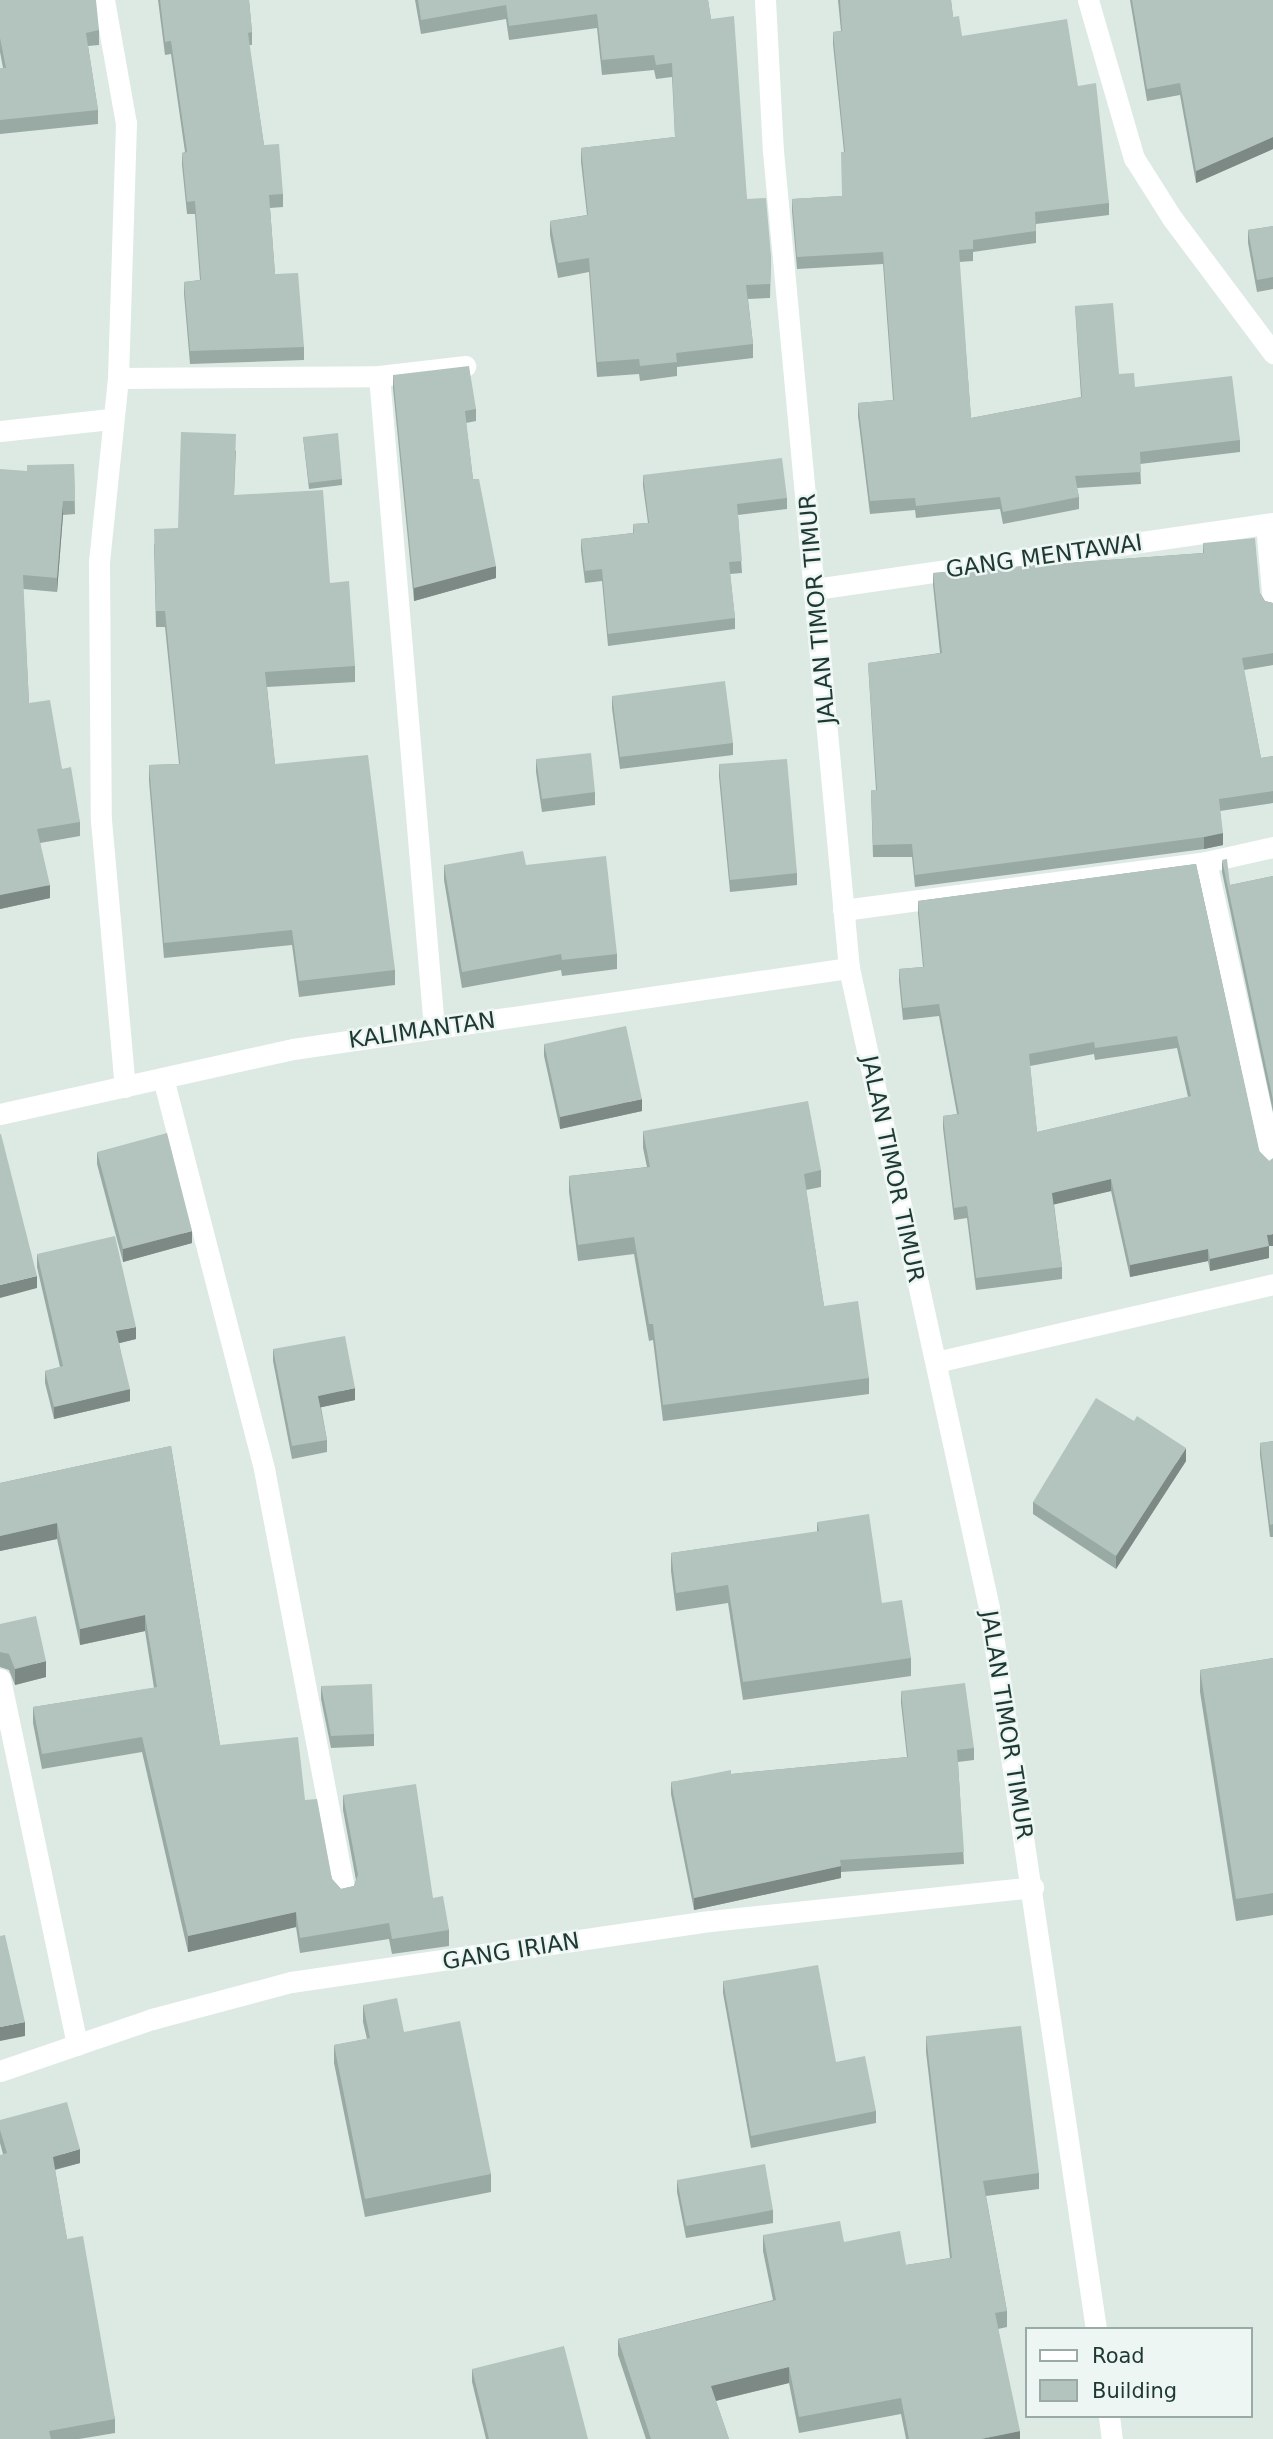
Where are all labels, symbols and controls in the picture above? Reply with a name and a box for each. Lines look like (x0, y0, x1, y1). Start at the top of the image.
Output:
street label: JALAN TIMOR TIMUR (793, 493, 841, 725)
street label: GANG MENTAWAI (944, 529, 1144, 583)
street label: KALIMANTAN (347, 1006, 497, 1054)
street label: JALAN TIMOR TIMUR (855, 1053, 931, 1285)
street label: JALAN TIMOR TIMUR (975, 1609, 1039, 1841)
street label: GANG IRIAN (441, 1927, 581, 1975)
legend (1024, 2327, 1252, 2418)
text: Road (1092, 2344, 1145, 2368)
text: Building (1092, 2379, 1177, 2403)

